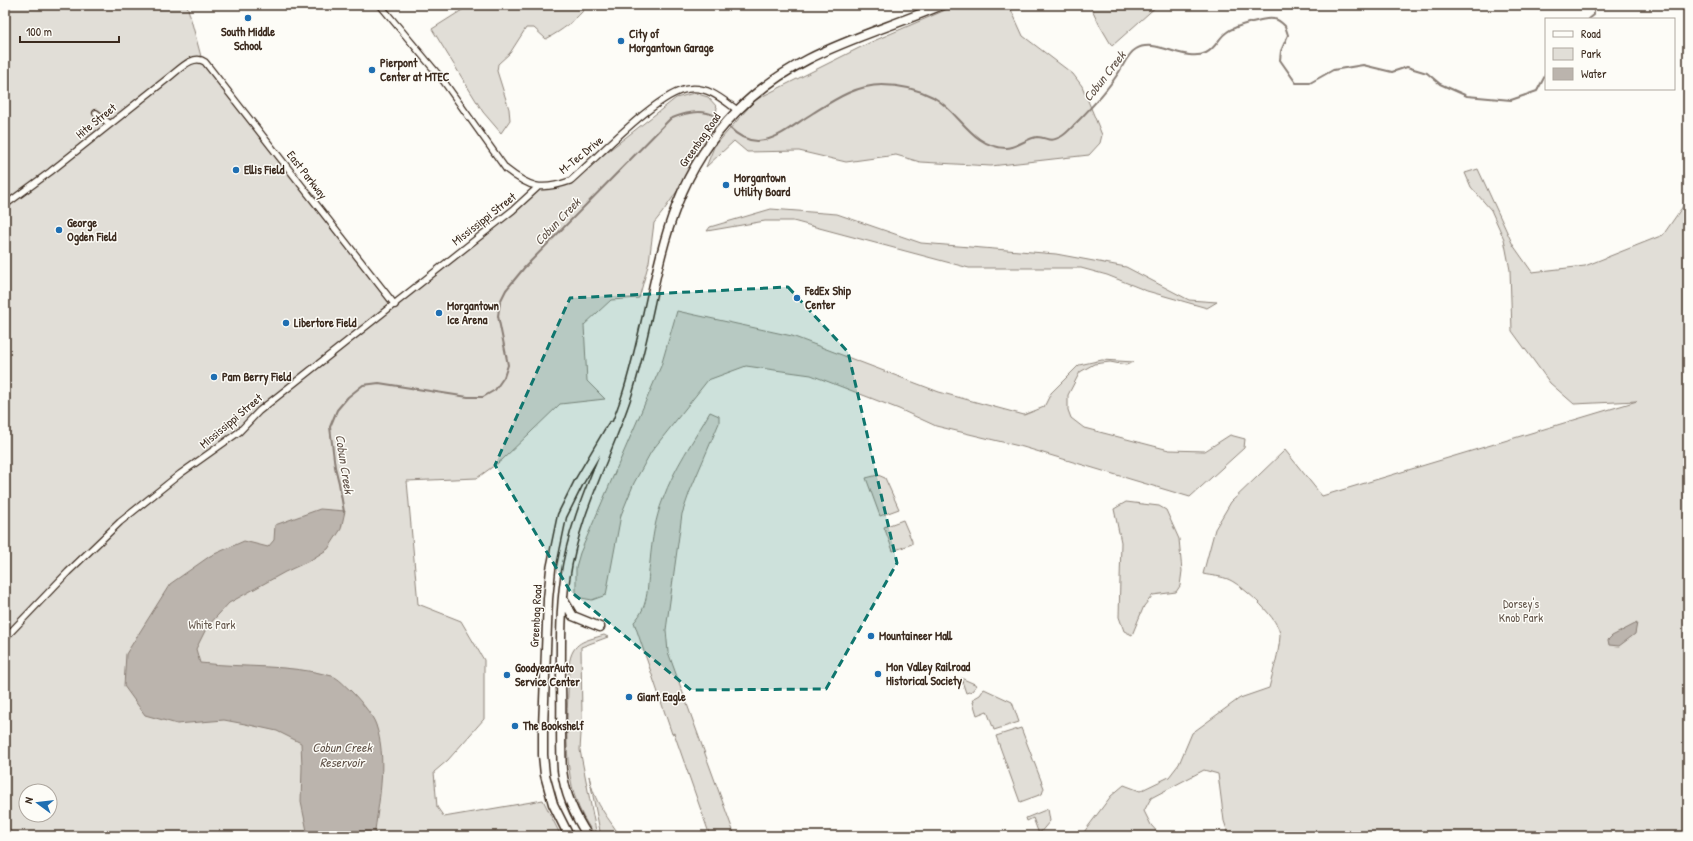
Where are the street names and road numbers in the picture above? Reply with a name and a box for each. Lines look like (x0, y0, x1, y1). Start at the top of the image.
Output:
street label: Hite Street (72, 98, 120, 142)
street label: Greenbag Road (675, 109, 725, 170)
street label: M-Tec Drive (555, 131, 607, 178)
street label: East Parkway (283, 147, 332, 202)
street label: Mississippi Street (448, 188, 520, 249)
street label: Mississippi Street (196, 389, 266, 452)
street label: Greenbag Road (525, 584, 546, 648)

